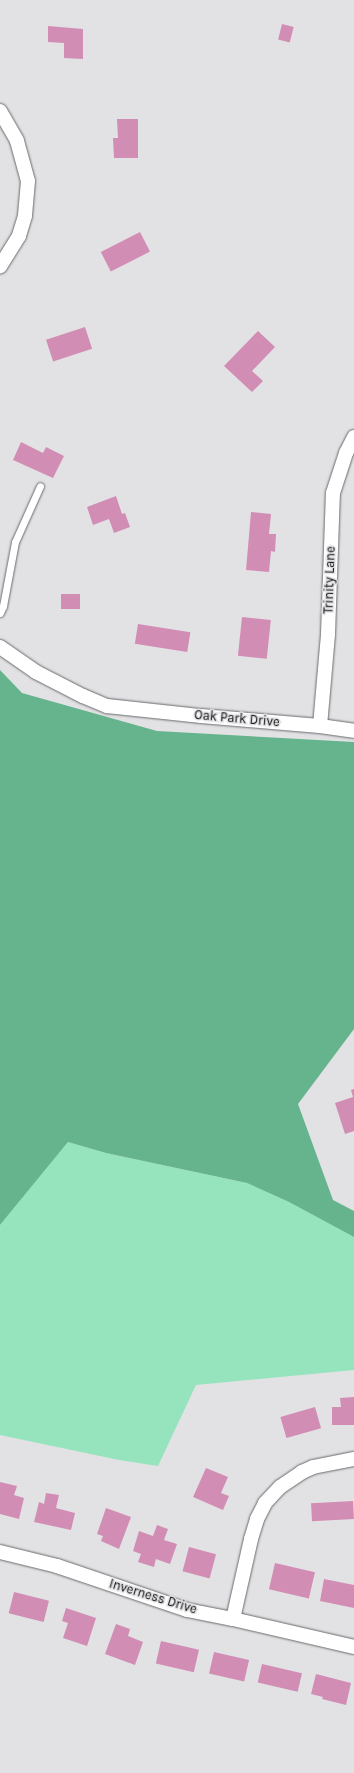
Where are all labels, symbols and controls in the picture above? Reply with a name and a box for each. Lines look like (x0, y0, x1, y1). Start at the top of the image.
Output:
street label: Trinity Lane (321, 546, 339, 614)
street label: Oak Park Drive (194, 707, 280, 731)
street label: Inverness Drive (107, 1576, 199, 1618)

